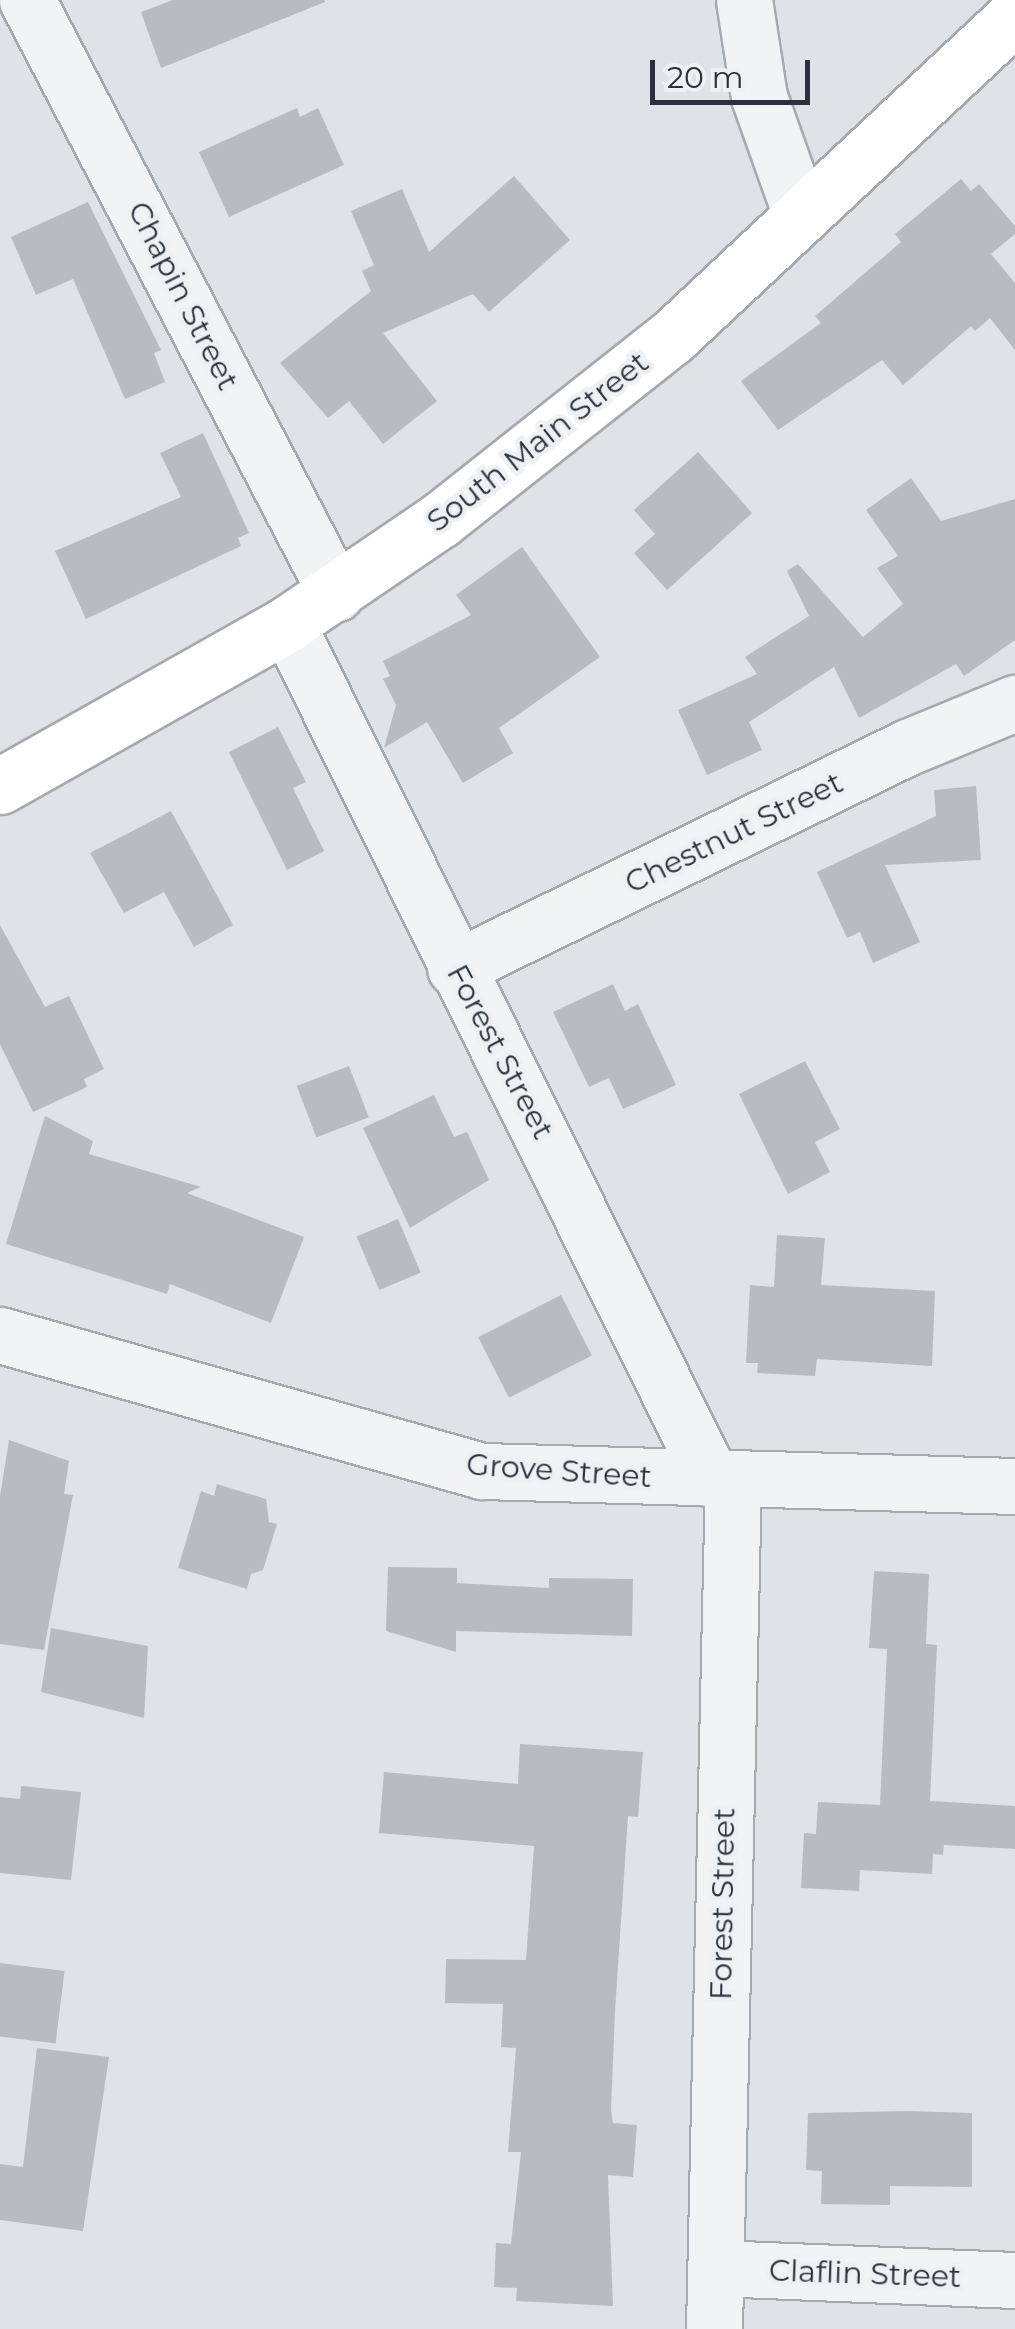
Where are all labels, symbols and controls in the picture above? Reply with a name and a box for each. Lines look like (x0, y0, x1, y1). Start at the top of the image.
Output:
scale bar (655, 40, 815, 102)
text: 20 m (667, 59, 744, 96)
street label: Chapin Street (120, 196, 246, 396)
street label: South Main Street (420, 344, 656, 540)
street label: Chestnut Street (619, 765, 849, 901)
street label: Forest Street (439, 959, 561, 1145)
street label: Grove Street (465, 1447, 653, 1495)
street label: Forest Street (703, 1807, 743, 2001)
street label: Claflin Street (768, 2253, 962, 2295)

